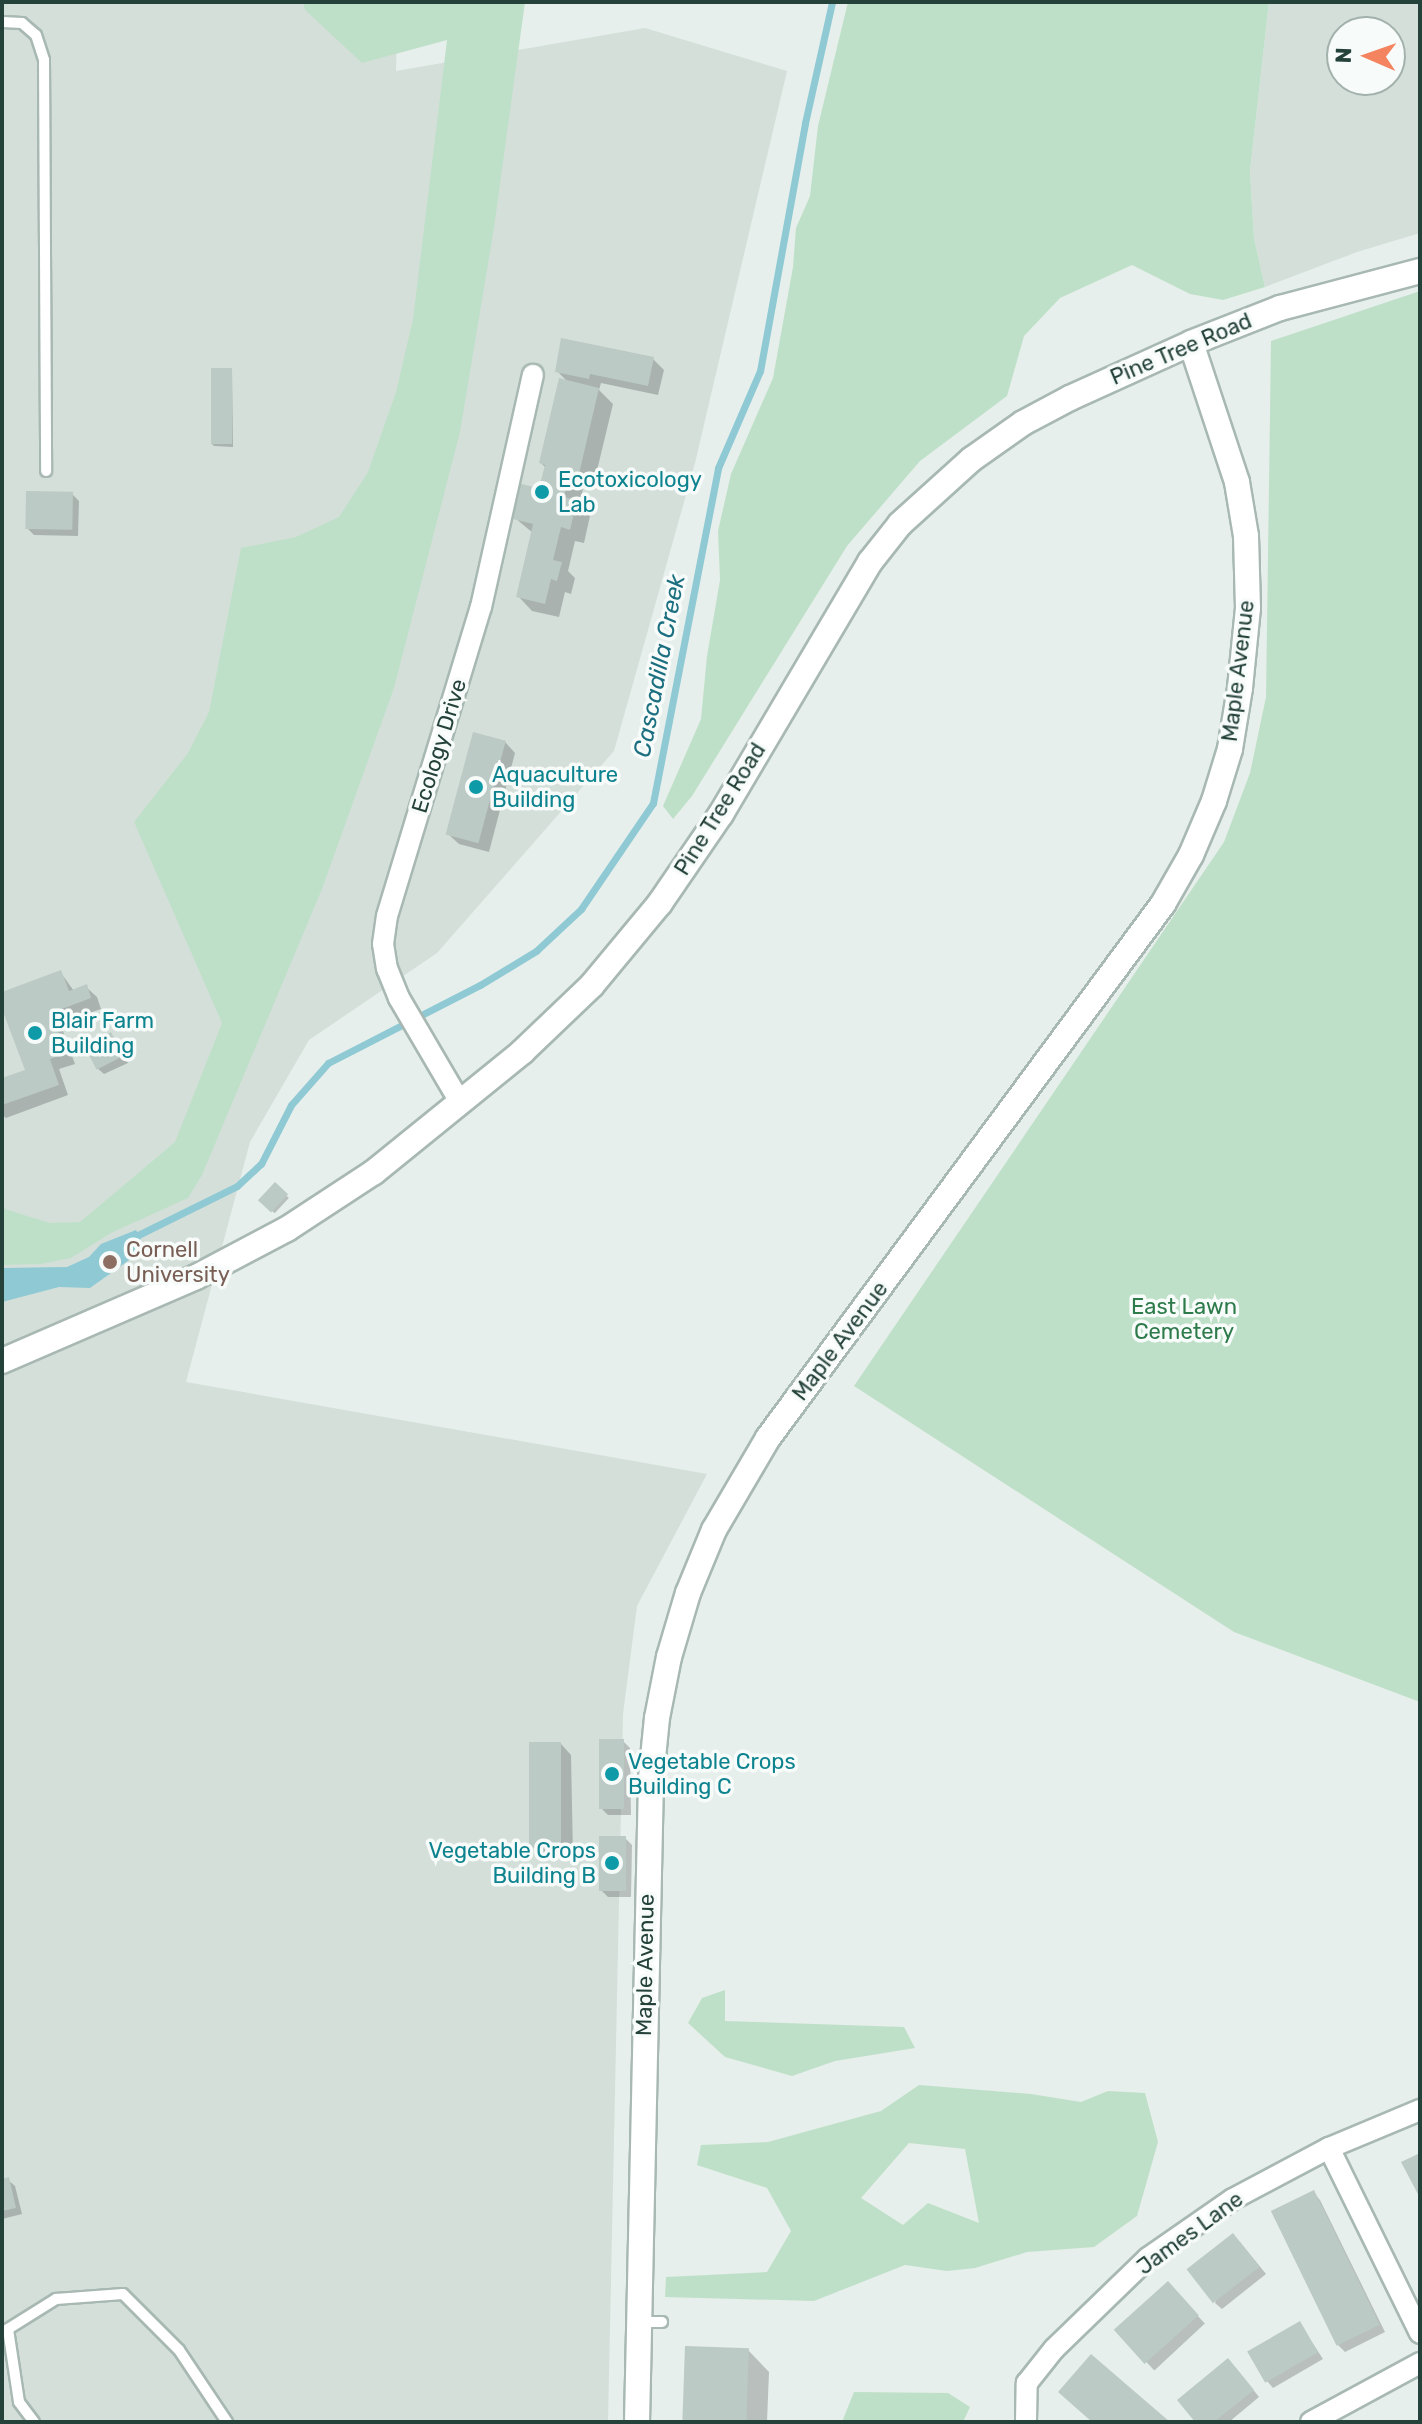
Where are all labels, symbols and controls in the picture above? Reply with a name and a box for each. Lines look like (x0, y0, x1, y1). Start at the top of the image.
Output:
north arrow (1326, 16, 1406, 96)
text: N (1330, 47, 1357, 64)
street label: Pine Tree Road (1106, 307, 1256, 391)
place label: Ecotoxicology Lab (558, 466, 702, 518)
marker: Ecotoxicology Lab (533, 483, 551, 501)
water label: Cascadilla Creek (628, 572, 692, 760)
street label: Maple Avenue (1216, 599, 1260, 743)
street label: Ecology Drive (406, 675, 472, 817)
street label: Pine Tree Road (669, 738, 771, 880)
place label: Aquaculture Building (492, 761, 618, 812)
marker: Aquaculture Building (467, 778, 485, 796)
place label: Blair Farm Building (51, 1007, 155, 1058)
marker: Blair Farm Building (26, 1024, 44, 1042)
place label: Cornell University (126, 1236, 230, 1288)
marker: Cornell University (101, 1253, 119, 1271)
street label: Maple Avenue (786, 1276, 894, 1406)
park label: East Lawn Cemetery (1131, 1293, 1237, 1344)
place label: Vegetable Crops Building C (628, 1748, 796, 1800)
marker: Vegetable Crops Building C (603, 1765, 621, 1783)
place label: Vegetable Crops Building B (428, 1837, 596, 1888)
marker: Vegetable Crops Building B (603, 1854, 621, 1872)
street label: Maple Avenue (631, 1893, 659, 2037)
street label: James Lane (1132, 2186, 1248, 2280)

